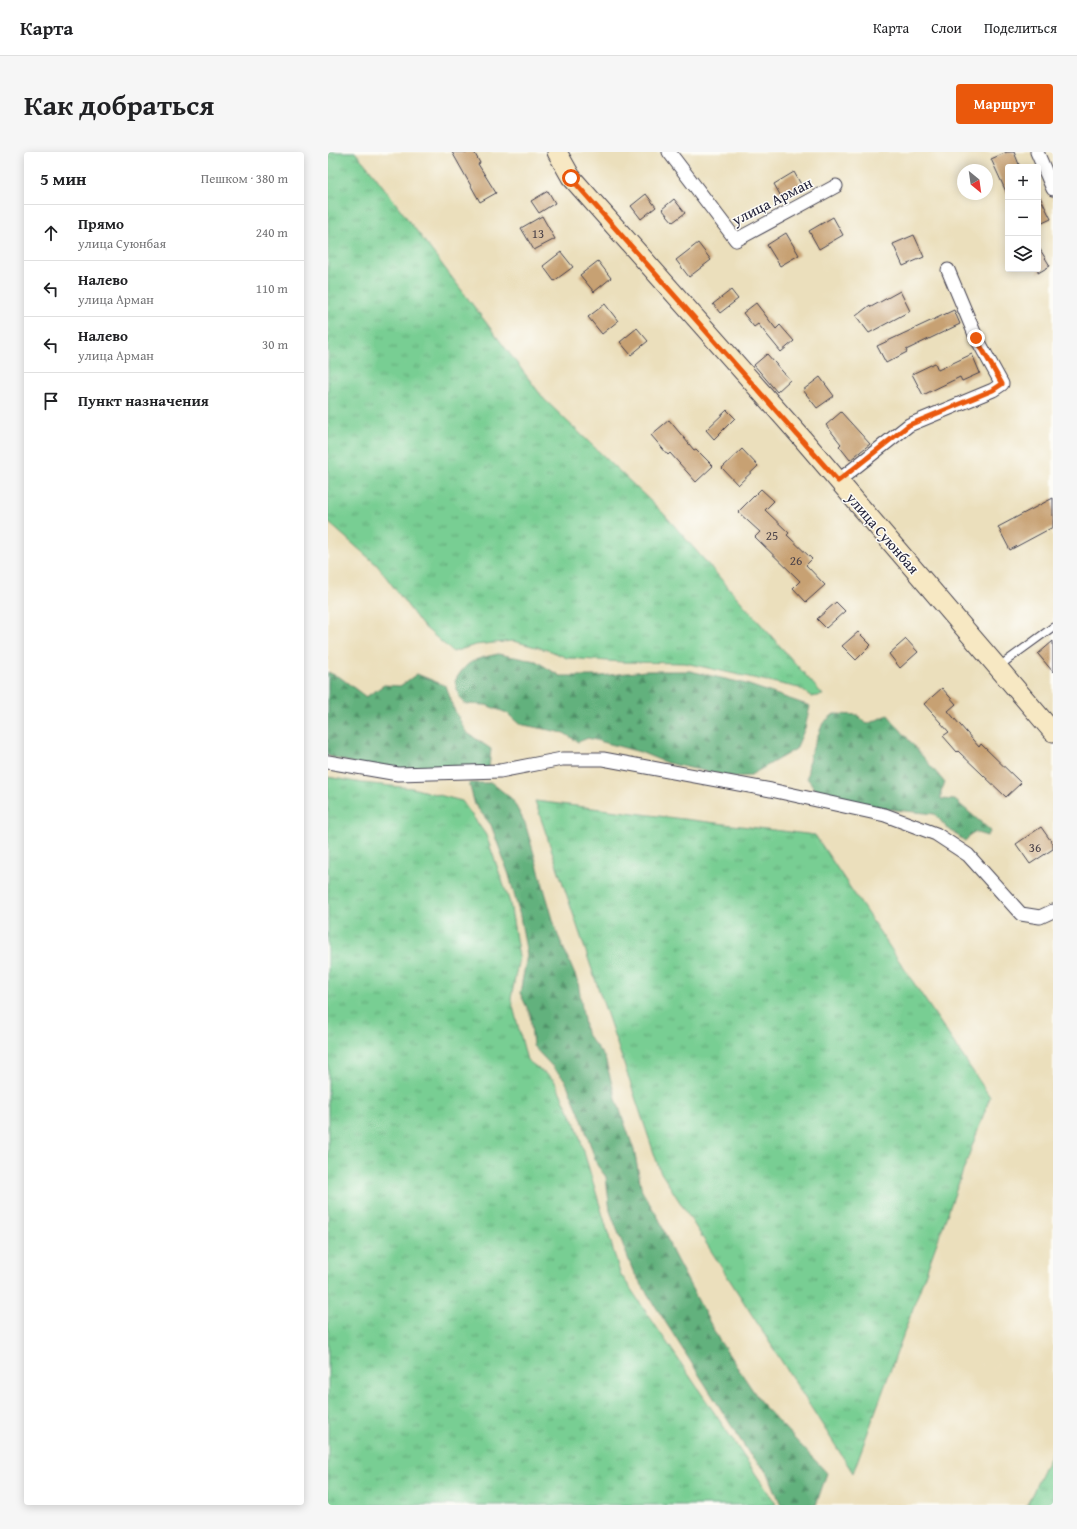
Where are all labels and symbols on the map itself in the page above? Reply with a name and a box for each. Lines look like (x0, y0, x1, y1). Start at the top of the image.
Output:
north arrow (957, 164, 993, 200)
route start (562, 169, 580, 187)
street label: улица Арман (727, 172, 816, 231)
house number: 13 (532, 224, 544, 243)
route end (967, 329, 985, 347)
street label: улица Суюнбая (841, 487, 924, 579)
house number: 25 (766, 526, 778, 545)
house number: 26 (790, 551, 802, 570)
house number: 36 (1029, 838, 1041, 857)

